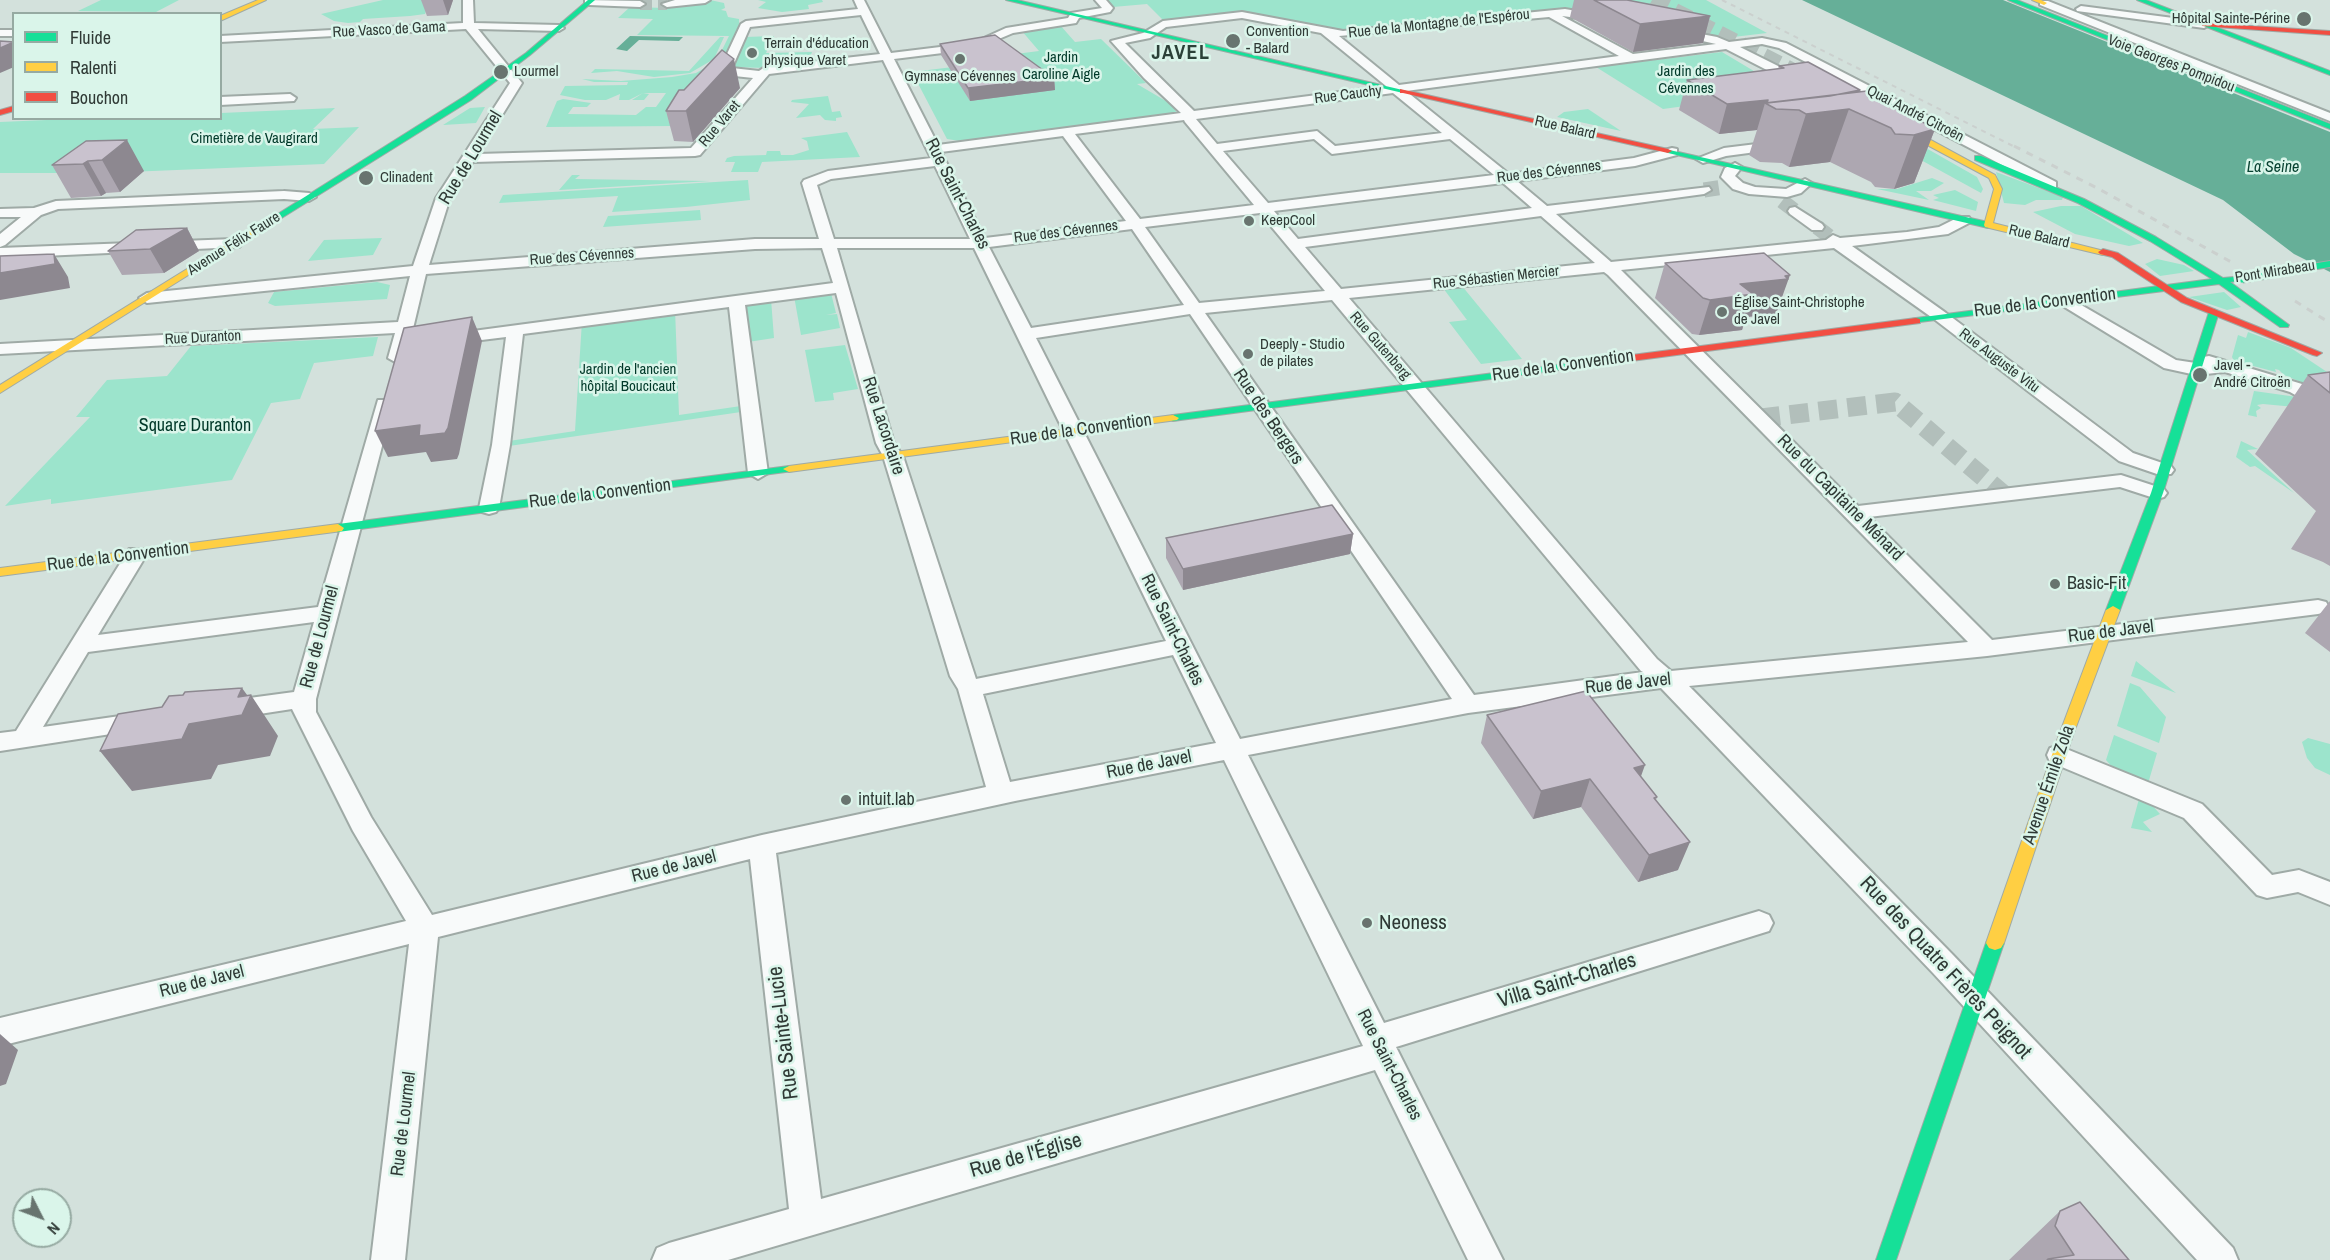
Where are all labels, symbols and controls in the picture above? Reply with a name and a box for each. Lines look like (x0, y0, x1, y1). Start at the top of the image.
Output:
street label: Rue de la Montagne de l'Espérou (1347, 6, 1531, 42)
place label: Hôpital Sainte-Périne (2172, 10, 2290, 28)
marker: Hôpital Sainte-Périne (2295, 10, 2313, 28)
legend (12, 12, 222, 120)
street label: Rue Vasco de Gama (332, 18, 446, 42)
place label: Convention - Balard (1246, 23, 1309, 58)
text: Fluide (70, 25, 111, 50)
street label: Voie Georges Pompidou (2105, 31, 2237, 97)
marker: Convention - Balard (1224, 32, 1242, 50)
place label: Terrain d'éducation physique Varet (764, 35, 869, 70)
district label: JAVEL (1151, 42, 1211, 66)
marker: Terrain d'éducation physique Varet (745, 46, 759, 60)
park label: Jardin Caroline Aigle (1022, 49, 1100, 84)
marker: Gymnase Cévennes (953, 52, 967, 66)
text: Ralenti (70, 55, 117, 80)
marker: Lourmel (492, 63, 510, 81)
place label: Lourmel (514, 63, 558, 81)
park label: Jardin des Cévennes (1657, 63, 1715, 98)
place label: Gymnase Cévennes (904, 68, 1016, 86)
street label: Rue Cauchy (1313, 82, 1383, 108)
street label: Quai André Citroën (1863, 82, 1967, 146)
text: Bouchon (70, 85, 128, 110)
street label: Rue Varet (696, 97, 744, 151)
street label: Rue de Lourmel (435, 107, 507, 209)
street label: Rue Balard (1533, 112, 1597, 144)
park label: Cimetière de Vaugirard (190, 130, 318, 148)
street label: Rue Saint-Charles (920, 135, 994, 253)
street label: Rue des Cévennes (1496, 157, 1602, 187)
water label: La Seine (2247, 158, 2299, 178)
marker: Clinadent (357, 169, 375, 187)
place label: Clinadent (380, 169, 433, 187)
street label: Avenue Félix Faure (184, 208, 284, 280)
place label: KeepCool (1261, 212, 1315, 230)
marker: KeepCool (1242, 214, 1256, 228)
street label: Rue des Cévennes (1013, 217, 1119, 247)
street label: Rue Balard (2007, 221, 2071, 253)
street label: Rue des Cévennes (529, 244, 635, 270)
street label: Pont Mirabeau (2234, 257, 2316, 287)
street label: Rue Sébastien Mercier (1432, 262, 1560, 294)
street label: Rue de la Convention (1973, 284, 2117, 322)
place label: Église Saint-Christophe de Javel (1734, 294, 1865, 329)
marker: Église Saint-Christophe de Javel (1715, 305, 1729, 319)
street label: Rue Gutenberg (1346, 308, 1414, 384)
street label: Rue Auguste Vitu (1955, 325, 2043, 397)
street label: Rue Duranton (164, 327, 242, 349)
place label: Deeply - Studio de pilates (1260, 336, 1345, 371)
street label: Rue de la Convention (1491, 345, 1635, 387)
marker: Deeply - Studio de pilates (1241, 347, 1255, 361)
place label: Javel - André Citroën (2214, 357, 2291, 392)
park label: Jardin de l'ancien hôpital Boucicaut (580, 361, 676, 396)
street label: Rue des Bergers (1228, 365, 1308, 469)
marker: Javel - André Citroën (2191, 366, 2209, 384)
street label: Rue Lacordaire (857, 374, 909, 478)
street label: Rue de la Convention (1009, 409, 1153, 451)
park label: Square Duranton (139, 415, 251, 437)
street label: Rue du Capitaine Ménard (1772, 430, 1908, 566)
street label: Rue de la Convention (528, 475, 672, 513)
street label: Rue de la Convention (46, 538, 190, 576)
street label: Rue Saint-Charles (1136, 571, 1208, 689)
place label: Basic-Fit (2067, 573, 2126, 595)
marker: Basic-Fit (2048, 577, 2062, 591)
street label: Rue de Lourmel (296, 583, 344, 691)
street label: Rue de Javel (2067, 616, 2155, 648)
street label: Rue de Javel (1584, 669, 1672, 699)
street label: Avenue Émile Zola (2019, 723, 2079, 847)
street label: Rue de Javel (1105, 746, 1193, 784)
place label: intuit.lab (858, 789, 915, 811)
marker: intuit.lab (839, 793, 853, 807)
street label: Rue de Javel (630, 846, 718, 888)
street label: Rue des Quatre Frères Peignot (1854, 872, 2036, 1064)
place label: Neoness (1379, 910, 1447, 936)
marker: Neoness (1360, 916, 1374, 930)
street label: Villa Saint-Charles (1495, 948, 1639, 1014)
street label: Rue de Javel (158, 961, 246, 1003)
street label: Rue Sainte-Lucie (763, 965, 805, 1101)
street label: Rue Saint-Charles (1352, 1006, 1426, 1124)
street label: Rue de Lourmel (387, 1071, 421, 1177)
street label: Rue de l'Église (967, 1128, 1085, 1184)
north arrow (12, 1188, 72, 1248)
text: N (43, 1218, 65, 1240)

